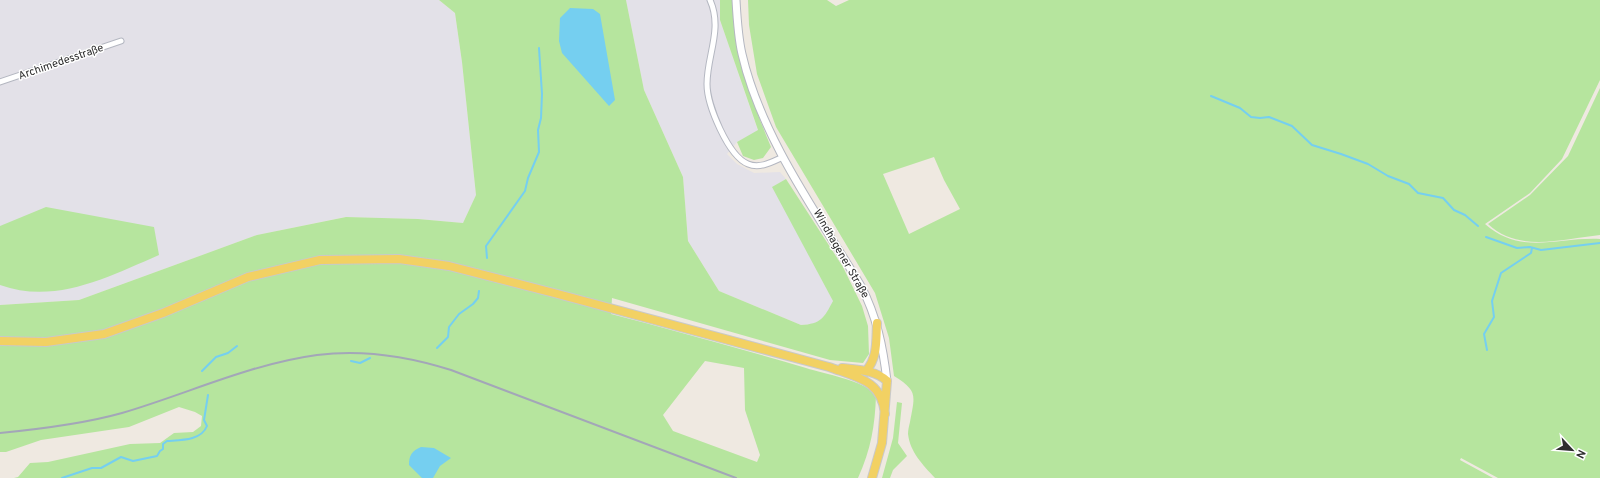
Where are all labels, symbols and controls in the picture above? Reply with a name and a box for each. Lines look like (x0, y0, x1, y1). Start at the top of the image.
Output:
street label: Archimedesstraße (16, 41, 106, 83)
street label: Windhagener Straße (810, 207, 872, 301)
north arrow (1552, 430, 1592, 470)
text: N (1572, 447, 1588, 461)

